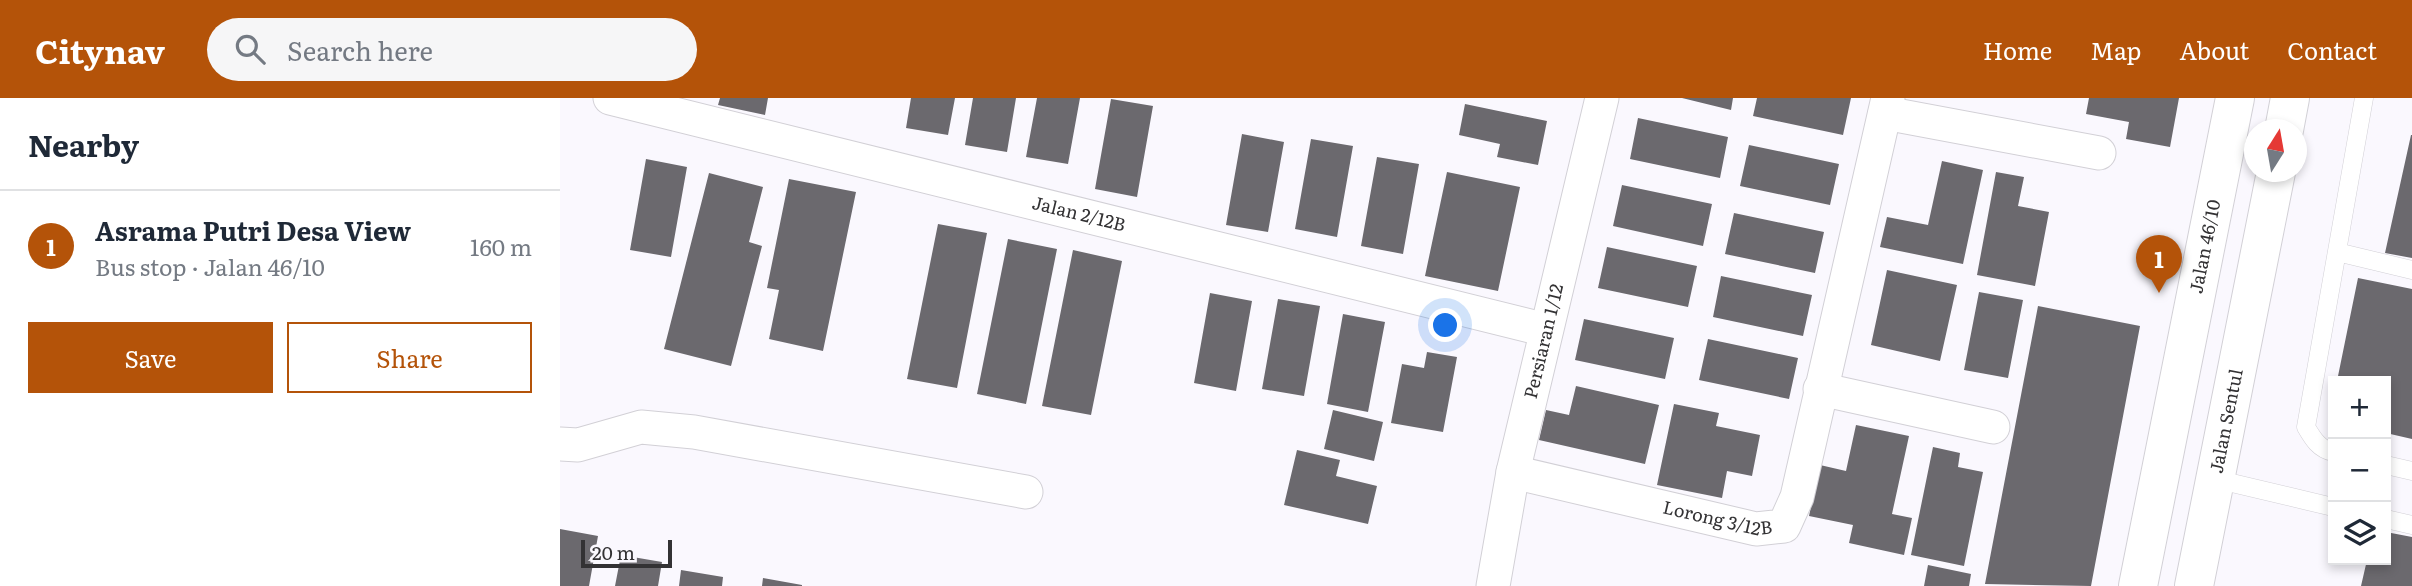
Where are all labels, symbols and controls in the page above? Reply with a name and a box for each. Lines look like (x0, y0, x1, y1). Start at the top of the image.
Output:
search box (207, 18, 697, 81)
text: Citynav (35, 25, 165, 74)
icon: search (231, 30, 269, 68)
text: Search here (287, 30, 433, 69)
text: Home (1983, 32, 2052, 67)
text: Map (2090, 32, 2141, 67)
text: About (2179, 32, 2249, 67)
text: Contact (2287, 32, 2377, 67)
north arrow (2244, 119, 2307, 182)
text: Nearby (28, 122, 139, 166)
street label: Jalan 2/12B (1030, 188, 1129, 237)
street label: Jalan 46/10 (2181, 197, 2227, 296)
text: Asrama Putri Desa View (95, 210, 411, 249)
text: 1 (46, 229, 56, 263)
text: 160 m (470, 229, 532, 263)
pin: 1 (2136, 235, 2182, 293)
text: Bus stop · Jalan 46/10 (95, 249, 325, 283)
street label: Persiaran 1/12 (1516, 281, 1569, 401)
your location (1428, 308, 1462, 342)
button: Save (28, 322, 273, 393)
button: Share (287, 322, 532, 393)
street label: Jalan Sentul (2202, 366, 2249, 476)
map controls (2328, 376, 2391, 565)
button: + (2328, 376, 2391, 439)
button: − (2328, 439, 2391, 502)
street label: Lorong 3/12B (1660, 493, 1774, 542)
button: layers (2328, 502, 2391, 565)
scale bar (581, 537, 672, 569)
text: 20 m (592, 538, 635, 566)

